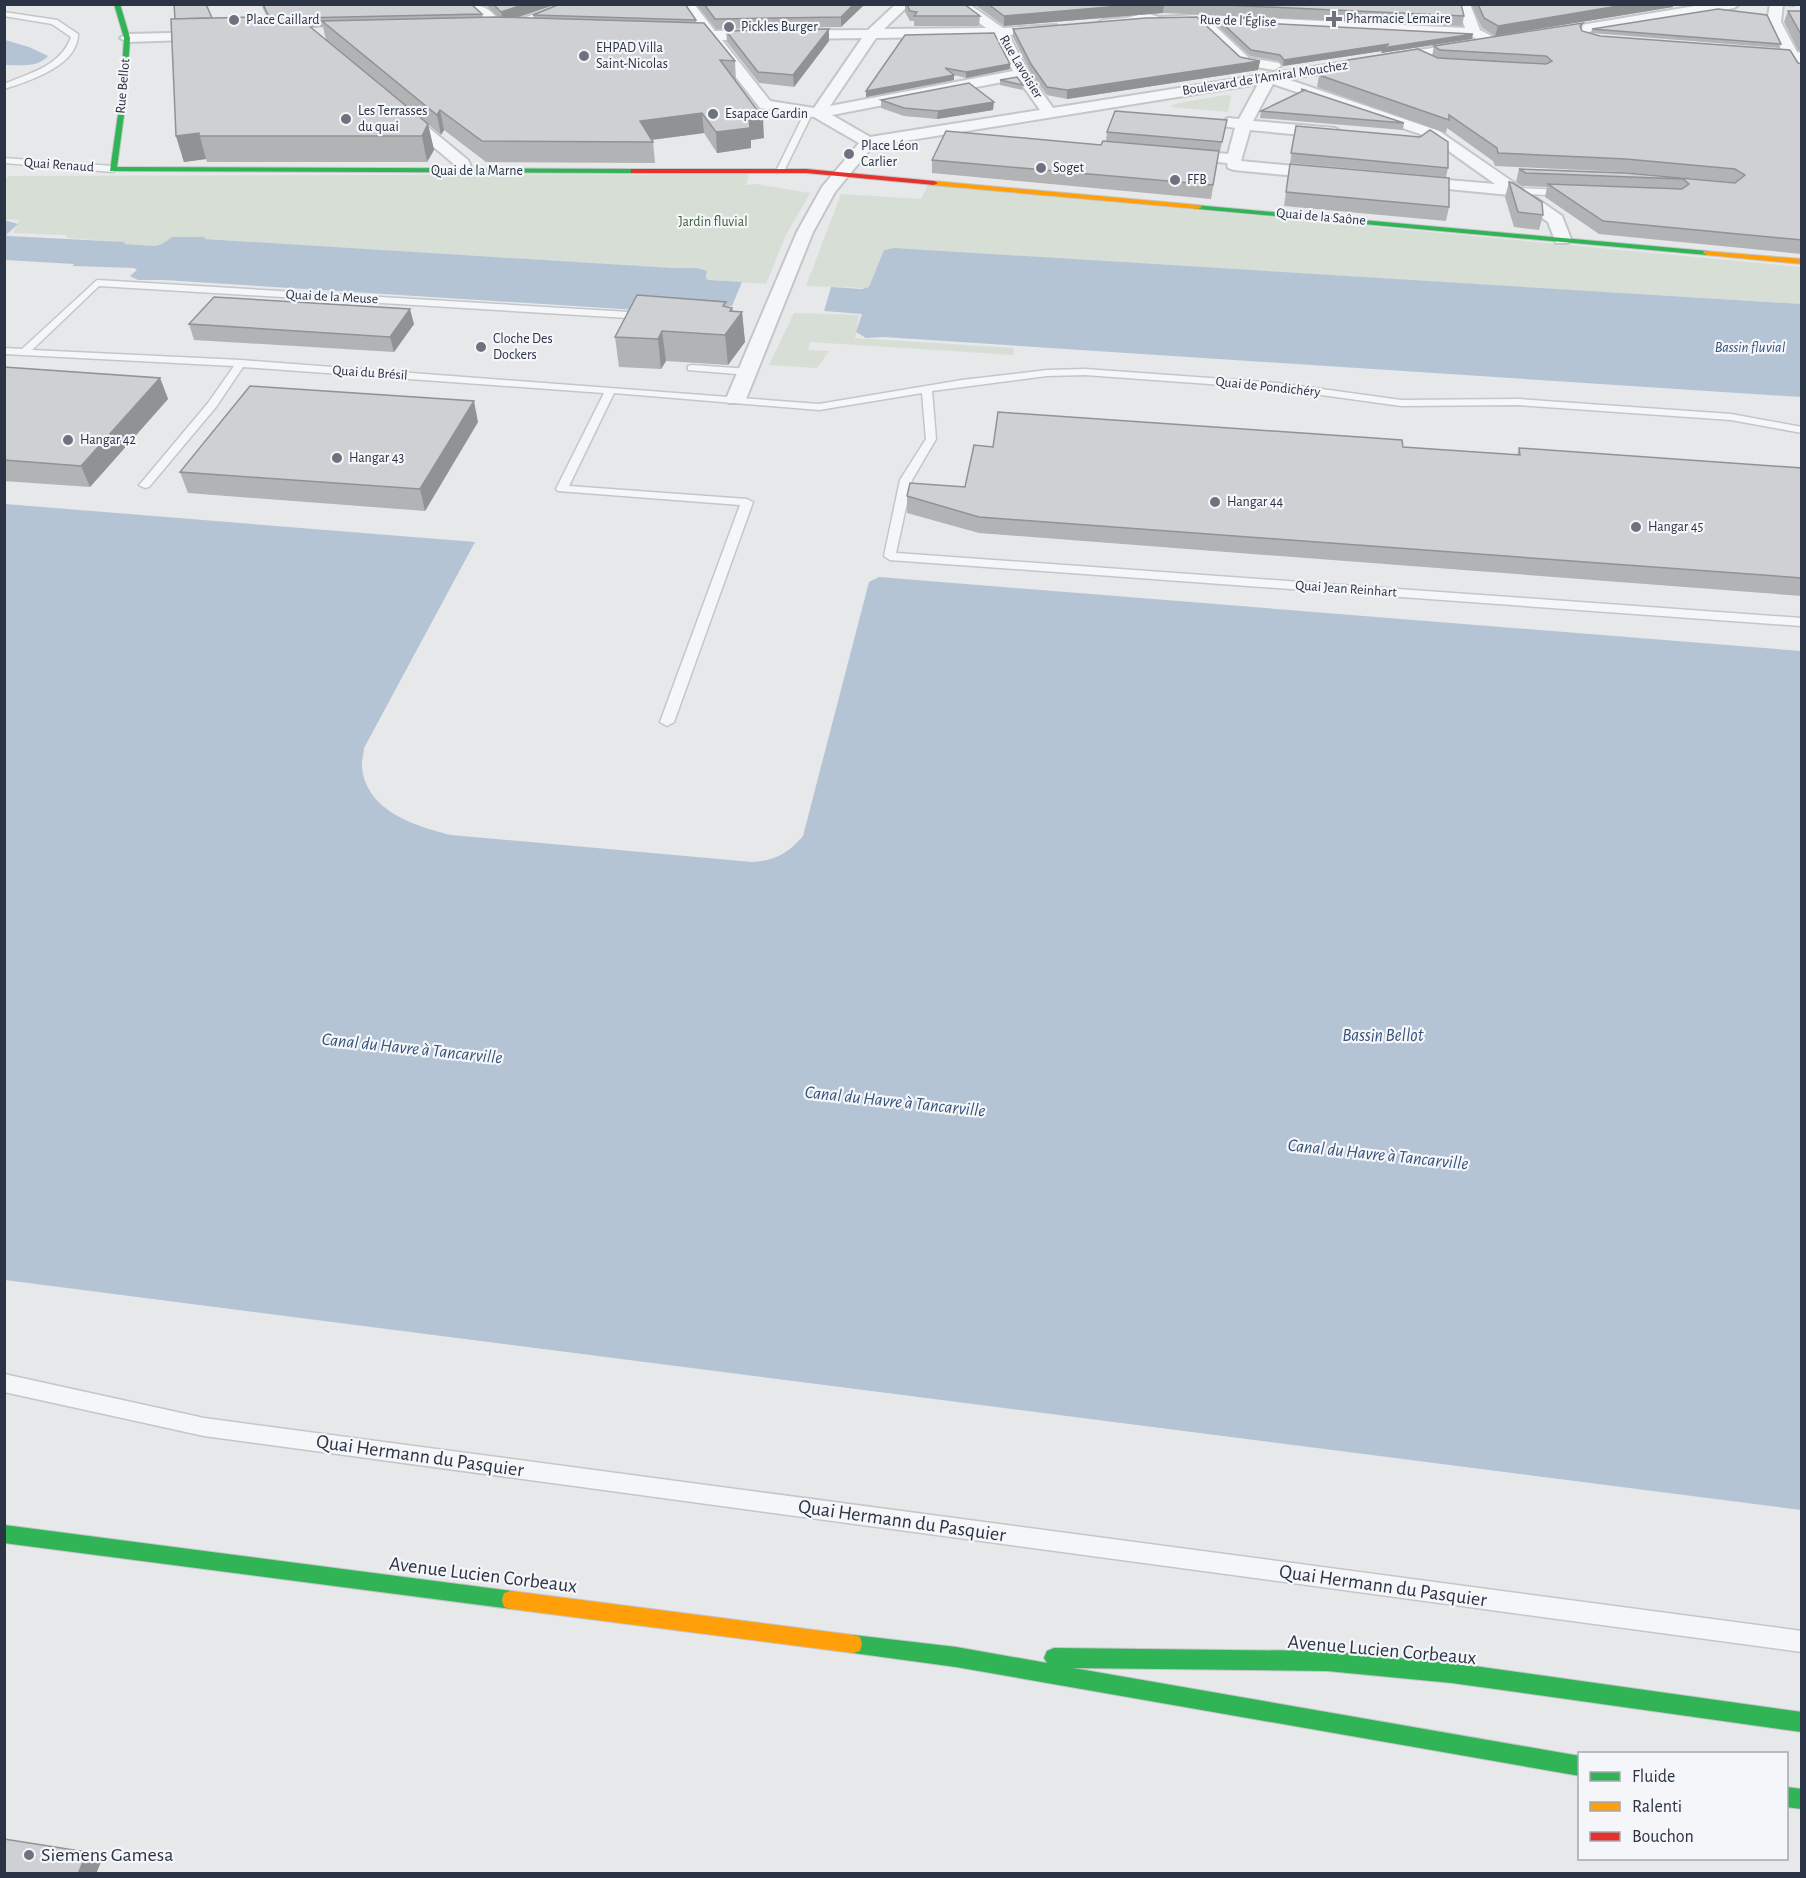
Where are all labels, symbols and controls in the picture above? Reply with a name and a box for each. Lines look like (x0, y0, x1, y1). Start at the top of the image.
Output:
street label: Rue de l'Église (1199, 10, 1277, 29)
marker: Pharmacie Lemaire (1327, 12, 1341, 26)
place label: Pharmacie Lemaire (1346, 12, 1451, 26)
marker: Place Caillard (227, 13, 241, 27)
place label: Place Caillard (246, 13, 320, 27)
marker: Pickles Burger (722, 20, 736, 34)
place label: Pickles Burger (741, 20, 818, 34)
street label: Rue Lavoisier (997, 33, 1046, 101)
place label: EHPAD Villa Saint-Nicolas (596, 41, 668, 71)
marker: EHPAD Villa Saint-Nicolas (577, 49, 591, 63)
street label: Rue Bellot (114, 57, 132, 114)
street label: Boulevard de l'Amiral Mouchez (1181, 58, 1349, 98)
place label: Les Terrasses du quai (358, 104, 427, 134)
marker: Esapace Gardin (706, 107, 720, 121)
place label: Esapace Gardin (725, 107, 808, 121)
marker: Les Terrasses du quai (339, 112, 353, 126)
place label: Place Léon Carlier (861, 139, 918, 169)
marker: Place Léon Carlier (842, 147, 856, 161)
street label: Quai Renaud (24, 156, 94, 174)
marker: Soget (1034, 161, 1048, 175)
place label: Soget (1053, 161, 1084, 175)
street label: Quai de la Marne (431, 164, 523, 178)
marker: FFB (1168, 173, 1182, 187)
place label: FFB (1187, 173, 1207, 187)
street label: Quai de la Saône (1276, 206, 1366, 228)
park label: Jardin fluvial (678, 215, 748, 229)
street label: Quai de la Meuse (285, 288, 379, 306)
place label: Cloche Des Dockers (493, 332, 553, 362)
marker: Cloche Des Dockers (474, 340, 488, 354)
water label: Bassin fluvial (1715, 340, 1786, 355)
street label: Quai du Brésil (332, 363, 408, 383)
street label: Quai de Pondichéry (1215, 375, 1321, 399)
marker: Hangar 42 (61, 433, 75, 447)
place label: Hangar 42 (80, 433, 136, 447)
marker: Hangar 43 (330, 451, 344, 465)
place label: Hangar 43 (349, 451, 404, 465)
marker: Hangar 44 (1208, 495, 1222, 509)
place label: Hangar 44 (1227, 495, 1283, 509)
marker: Hangar 45 (1629, 520, 1643, 534)
place label: Hangar 45 (1648, 520, 1703, 534)
street label: Quai Jean Reinhart (1295, 578, 1398, 600)
water label: Bassin Bellot (1342, 1027, 1424, 1045)
water label: Canal du Havre à Tancarville (321, 1031, 503, 1067)
water label: Canal du Havre à Tancarville (804, 1084, 986, 1120)
water label: Canal du Havre à Tancarville (1287, 1137, 1469, 1173)
street label: Quai Hermann du Pasquier (315, 1432, 526, 1481)
street label: Quai Hermann du Pasquier (797, 1497, 1008, 1546)
street label: Avenue Lucien Corbeaux (388, 1554, 578, 1596)
street label: Quai Hermann du Pasquier (1278, 1562, 1489, 1611)
street label: Avenue Lucien Corbeaux (1287, 1632, 1477, 1668)
legend (1578, 1752, 1788, 1860)
text: Fluide (1632, 1768, 1675, 1786)
text: Ralenti (1632, 1798, 1682, 1816)
text: Bouchon (1632, 1828, 1694, 1846)
place label: Siemens Gamesa (41, 1845, 173, 1865)
marker: Siemens Gamesa (22, 1848, 36, 1862)

